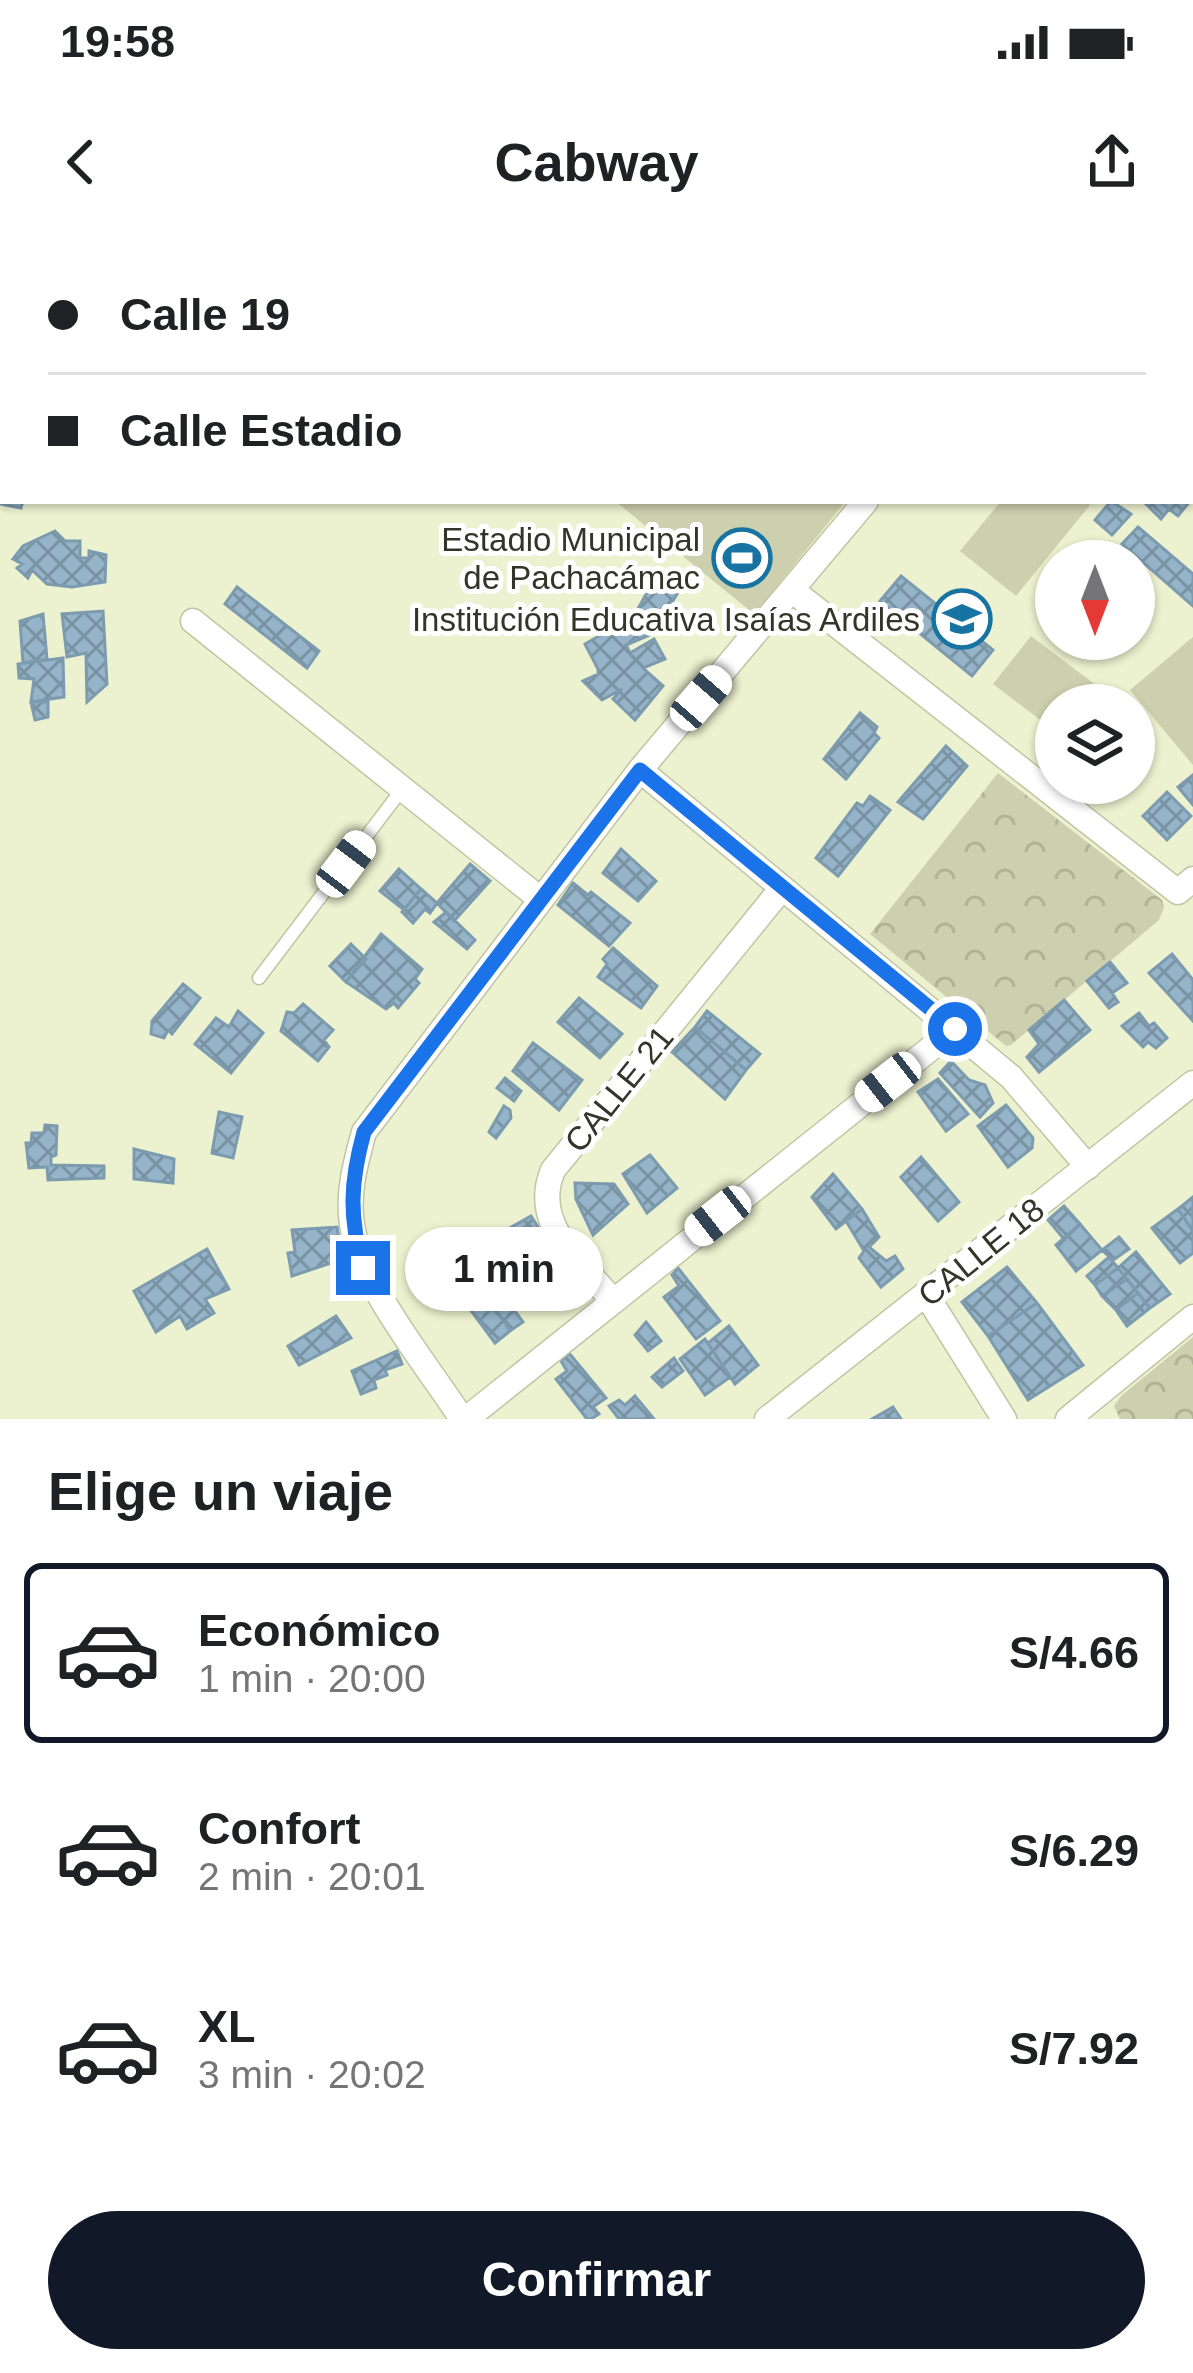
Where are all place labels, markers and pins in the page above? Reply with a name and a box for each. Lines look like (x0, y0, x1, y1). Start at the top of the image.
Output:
place label: Estadio Municipal de Pachacámac (441, 521, 700, 596)
sports icon: Estadio Municipal de Pachacámac (711, 527, 773, 589)
school or university icon: Institución Educativa Isaías Ardiles (931, 588, 993, 650)
place label: Institución Educativa Isaías Ardiles (412, 601, 920, 638)

